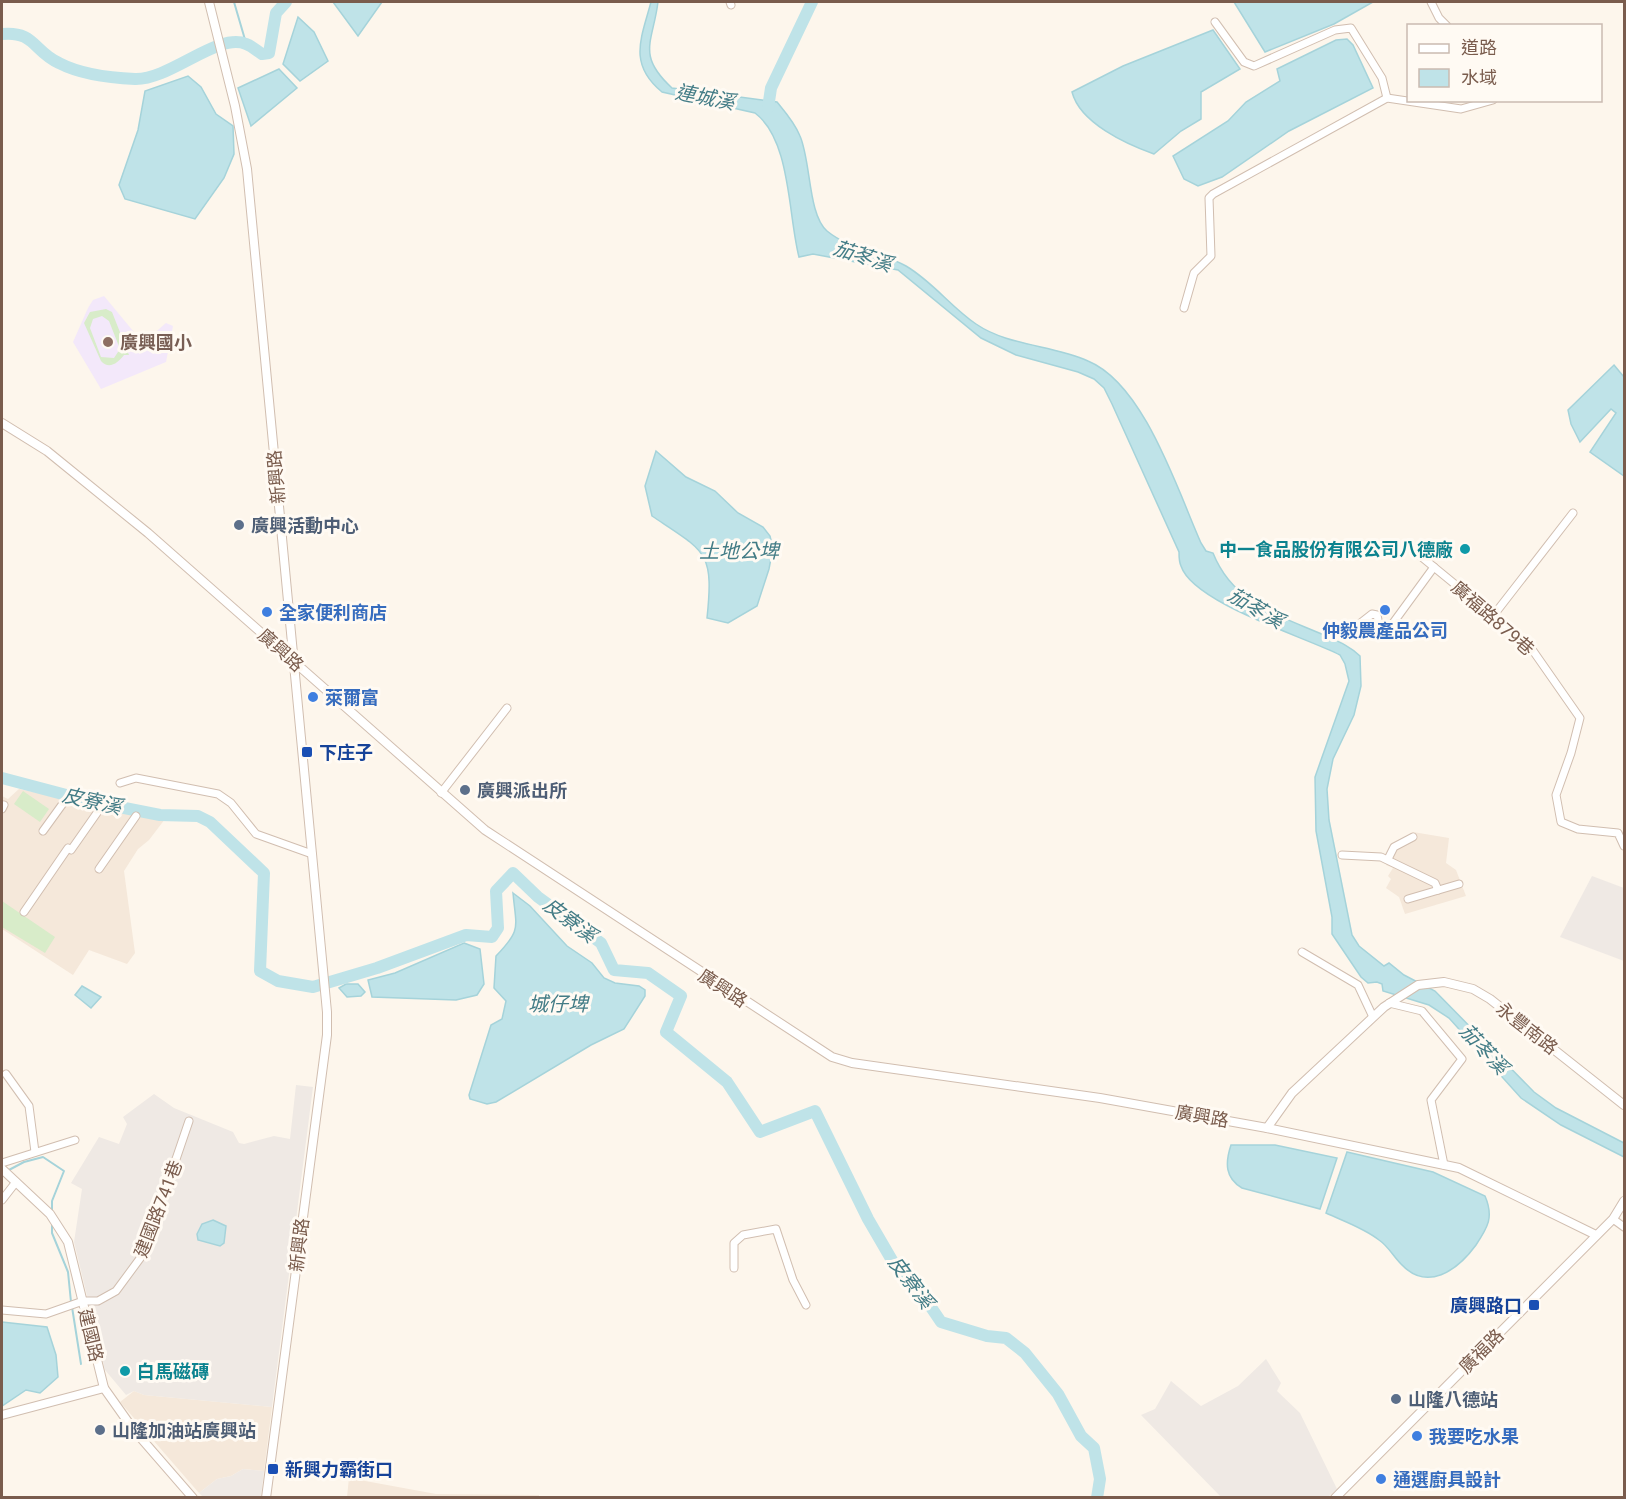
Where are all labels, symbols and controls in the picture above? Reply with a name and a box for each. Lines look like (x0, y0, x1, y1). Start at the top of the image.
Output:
legend (1407, 24, 1602, 102)
text: 道路 (1461, 37, 1497, 58)
text: 水域 (1461, 67, 1497, 88)
water label: 連城溪 (673, 79, 740, 115)
water label: 茄苳溪 (831, 235, 898, 278)
place label: 廣興國小 (120, 332, 192, 353)
marker: 廣興國小 (101, 335, 115, 349)
street label: 新興路 (263, 449, 289, 505)
place label: 廣興活動中心 (251, 515, 359, 536)
marker: 廣興活動中心 (232, 518, 246, 532)
water label: 土地公埤 (699, 539, 781, 563)
place label: 中一食品股份有限公司八德廠 (1219, 539, 1453, 560)
marker: 中一食品股份有限公司八德廠 (1458, 542, 1472, 556)
street label: 廣福路879巷 (1447, 576, 1539, 660)
water label: 茄苳溪 (1224, 583, 1291, 635)
place label: 全家便利商店 (279, 602, 387, 623)
marker: 仲毅農產品公司 (1378, 603, 1392, 617)
marker: 全家便利商店 (260, 605, 274, 619)
place label: 仲毅農產品公司 (1322, 620, 1448, 641)
street label: 廣興路 (254, 624, 308, 676)
place label: 萊爾富 (325, 687, 379, 708)
marker: 萊爾富 (306, 690, 320, 704)
place label: 下庄子 (319, 742, 373, 763)
marker: 下庄子 (300, 745, 314, 759)
place label: 廣興派出所 (477, 780, 567, 801)
water label: 皮寮溪 (60, 783, 127, 820)
marker: 廣興派出所 (458, 783, 472, 797)
water label: 皮寮溪 (539, 892, 604, 949)
street label: 廣興路 (695, 964, 751, 1012)
water label: 城仔埤 (528, 992, 590, 1016)
street label: 永豐南路 (1492, 998, 1562, 1058)
water label: 茄苳溪 (1455, 1019, 1515, 1081)
street label: 廣興路 (1174, 1101, 1230, 1131)
street label: 建國路741巷 (130, 1157, 186, 1261)
street label: 新興路 (285, 1217, 313, 1273)
water label: 皮寮溪 (883, 1251, 940, 1316)
place label: 廣興路口 (1450, 1295, 1522, 1316)
marker: 廣興路口 (1527, 1298, 1541, 1312)
street label: 建國路 (75, 1306, 107, 1364)
street label: 廣福路 (1454, 1324, 1508, 1378)
place label: 白馬磁磚 (137, 1361, 209, 1382)
marker: 白馬磁磚 (118, 1364, 132, 1378)
place label: 山隆八德站 (1408, 1389, 1498, 1410)
marker: 山隆八德站 (1389, 1392, 1403, 1406)
place label: 山隆加油站廣興站 (112, 1420, 256, 1441)
marker: 山隆加油站廣興站 (93, 1423, 107, 1437)
place label: 我要吃水果 (1429, 1426, 1519, 1447)
marker: 我要吃水果 (1410, 1429, 1424, 1443)
place label: 新興力霸街口 (285, 1459, 393, 1480)
marker: 新興力霸街口 (266, 1462, 280, 1476)
place label: 通選廚具設計 (1393, 1469, 1501, 1490)
marker: 通選廚具設計 (1374, 1472, 1388, 1486)

